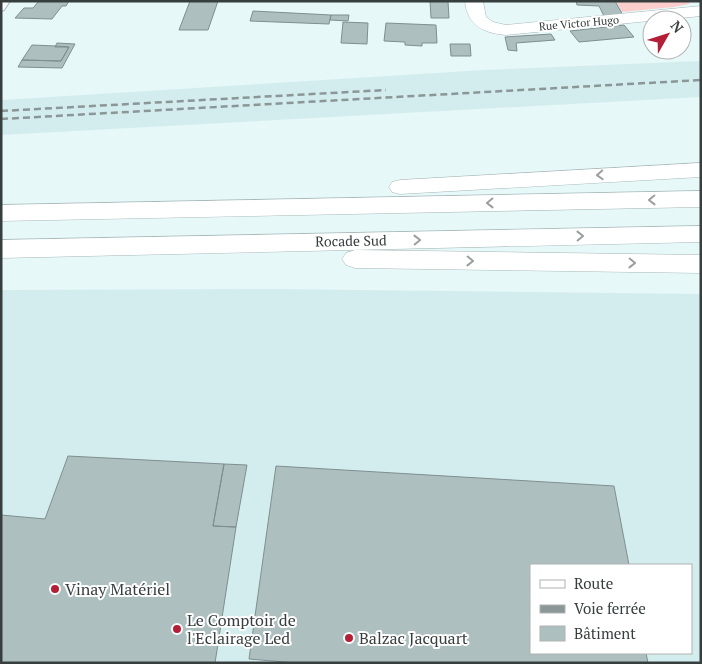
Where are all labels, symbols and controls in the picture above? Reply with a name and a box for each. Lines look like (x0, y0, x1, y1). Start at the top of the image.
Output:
north arrow (642, 10, 692, 60)
street label: Rue Victor Hugo (538, 13, 620, 33)
text: N (667, 16, 688, 37)
one-way arrow (595, 169, 603, 180)
one-way arrow (648, 195, 656, 205)
one-way arrow (485, 198, 493, 208)
street label: Rocade Sud (315, 230, 387, 251)
one-way arrow (576, 231, 584, 241)
one-way arrow (414, 235, 422, 245)
one-way arrow (466, 256, 474, 266)
one-way arrow (629, 258, 637, 268)
legend (530, 564, 692, 654)
text: Route (574, 573, 613, 593)
place label: Vinay Matériel (65, 578, 170, 600)
marker: Vinay Matériel (49, 583, 61, 595)
text: Voie ferrée (574, 598, 646, 618)
place label: Le Comptoir de l'Eclairage Led (187, 609, 296, 649)
marker: Le Comptoir de l'Eclairage Led (171, 623, 183, 635)
text: Bâtiment (574, 623, 636, 643)
place label: Balzac Jacquart (359, 627, 468, 649)
marker: Balzac Jacquart (343, 632, 355, 644)

